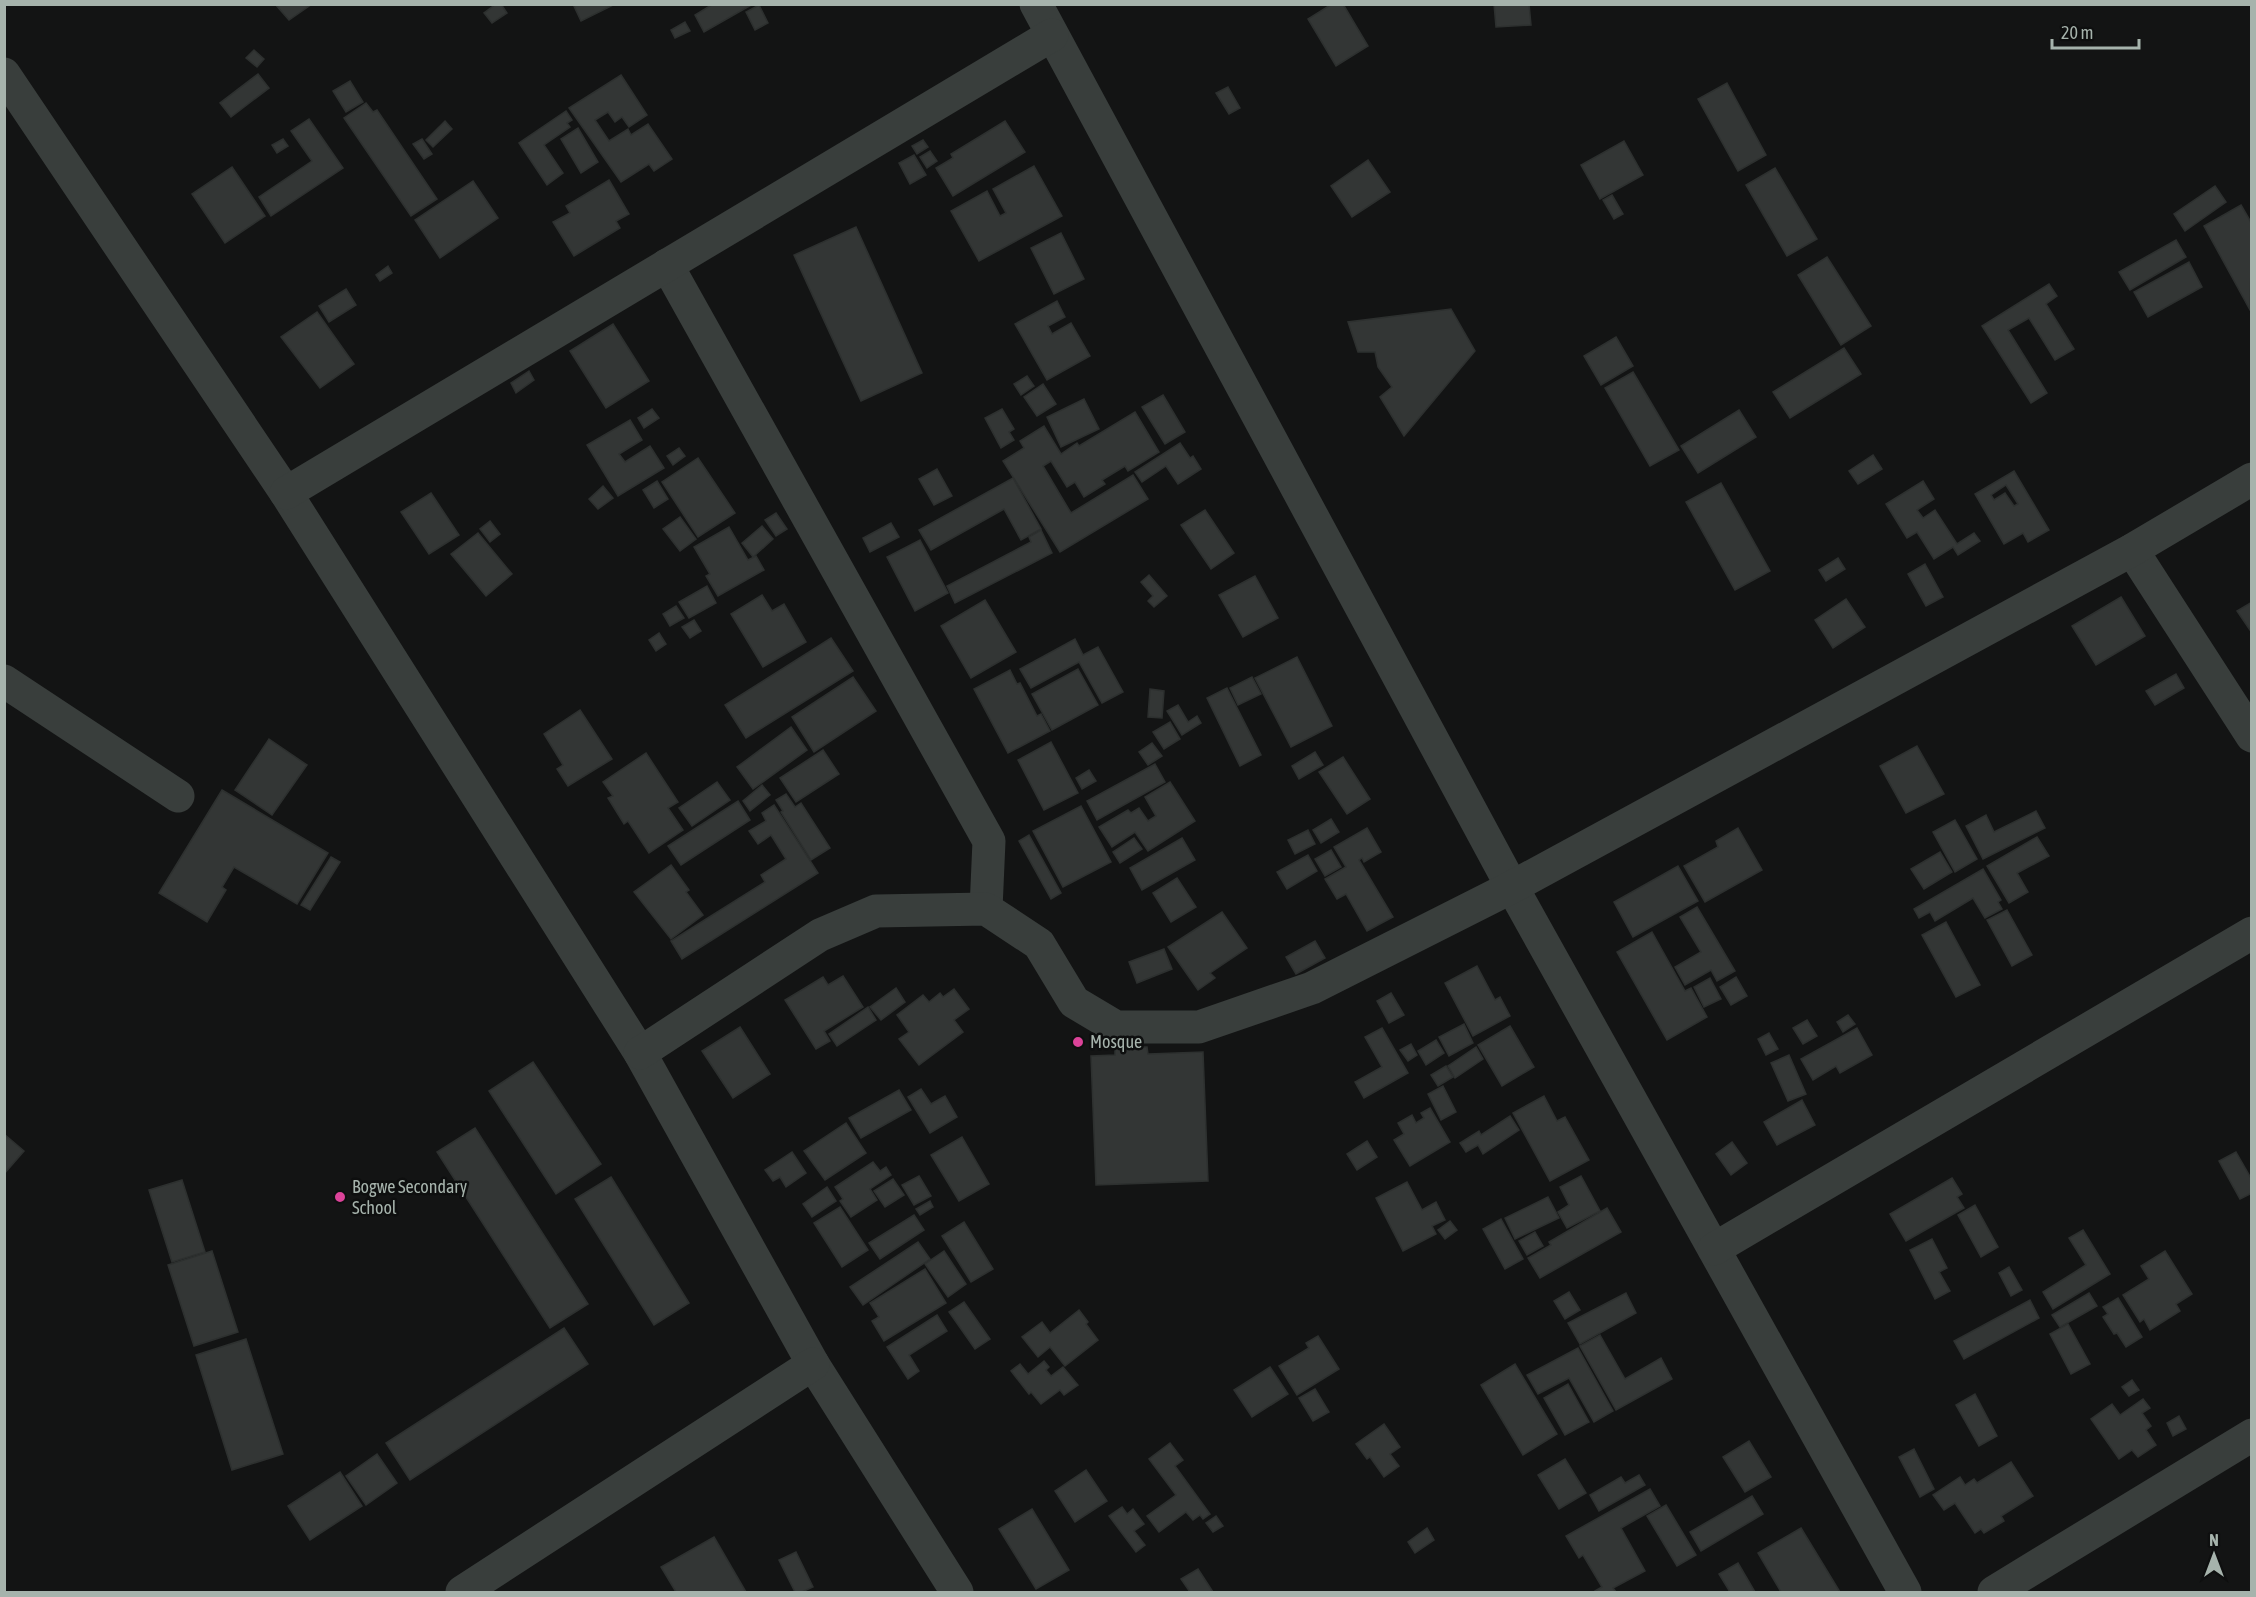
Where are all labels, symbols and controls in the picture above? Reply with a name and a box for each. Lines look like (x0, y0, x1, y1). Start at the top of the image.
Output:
scale bar (2052, 12, 2139, 50)
text: 20 m (2061, 22, 2093, 43)
place label: Mosque (1090, 1031, 1142, 1052)
marker: Mosque (1071, 1035, 1085, 1049)
place label: Bogwe Secondary School (352, 1176, 467, 1218)
marker: Bogwe Secondary School (333, 1190, 347, 1204)
north arrow (2184, 1525, 2244, 1585)
text: N (2209, 1531, 2219, 1549)

